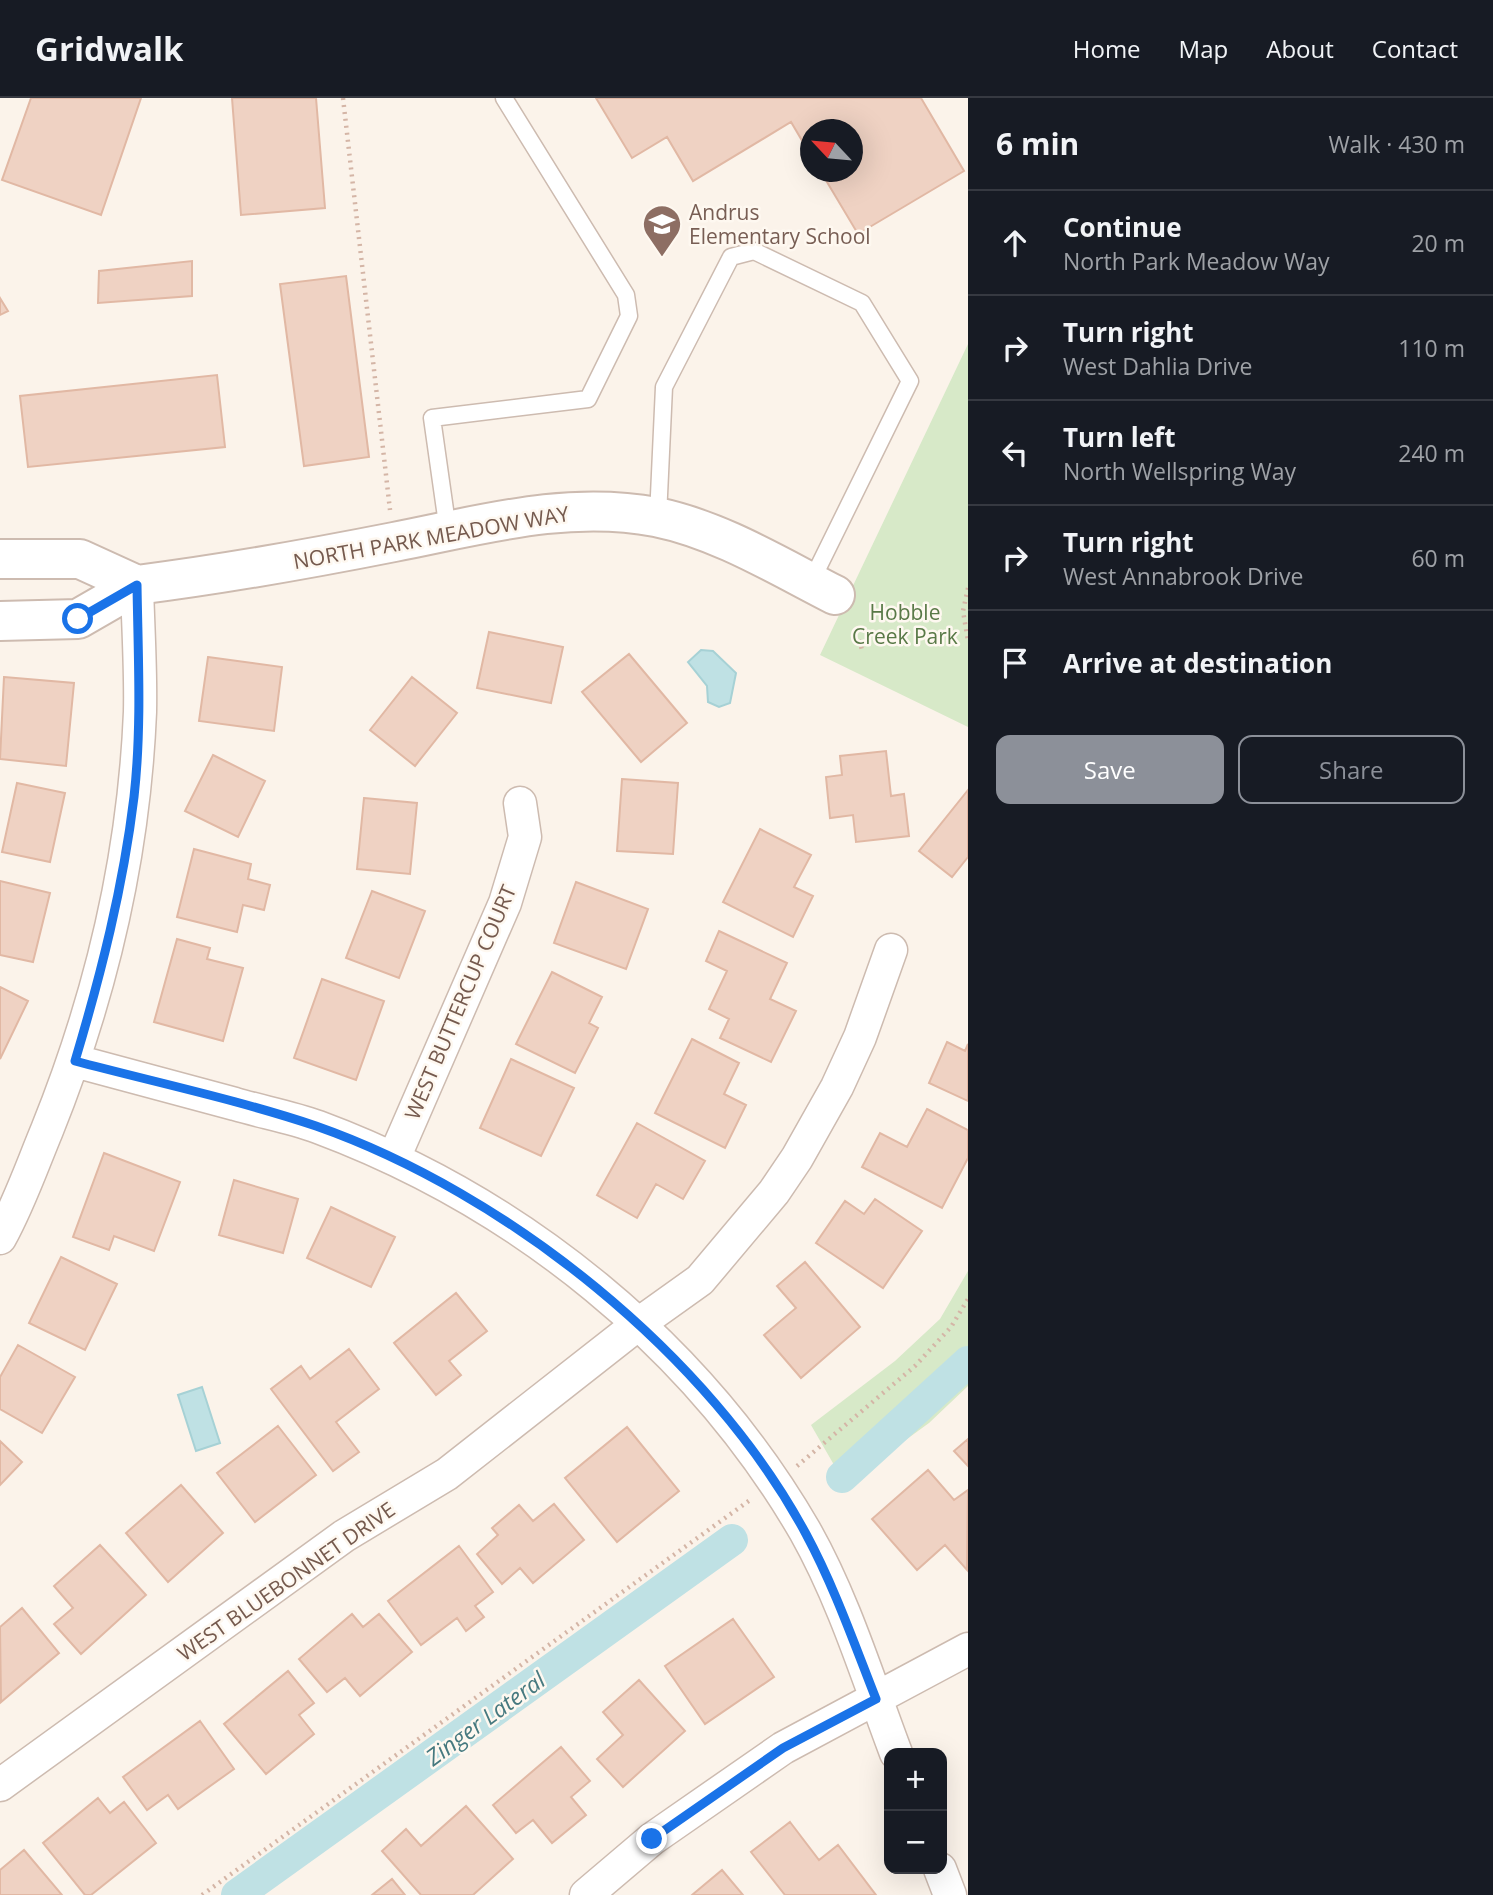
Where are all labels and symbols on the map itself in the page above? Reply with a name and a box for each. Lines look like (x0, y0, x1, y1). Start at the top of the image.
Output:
north arrow (800, 119, 863, 182)
place label: Andrus Elementary School (689, 198, 871, 250)
school or university icon: Andrus Elementary School (641, 203, 683, 258)
street label: NORTH PARK MEADOW WAY (291, 499, 571, 575)
park label: Hobble Creek Park (852, 598, 958, 650)
route start (62, 603, 93, 634)
street label: WEST BUTTERCUP COURT (398, 880, 522, 1124)
street label: WEST BLUEBONNET DRIVE (172, 1495, 400, 1667)
water label: Zinger Lateral (418, 1663, 552, 1773)
route end (636, 1823, 667, 1854)

